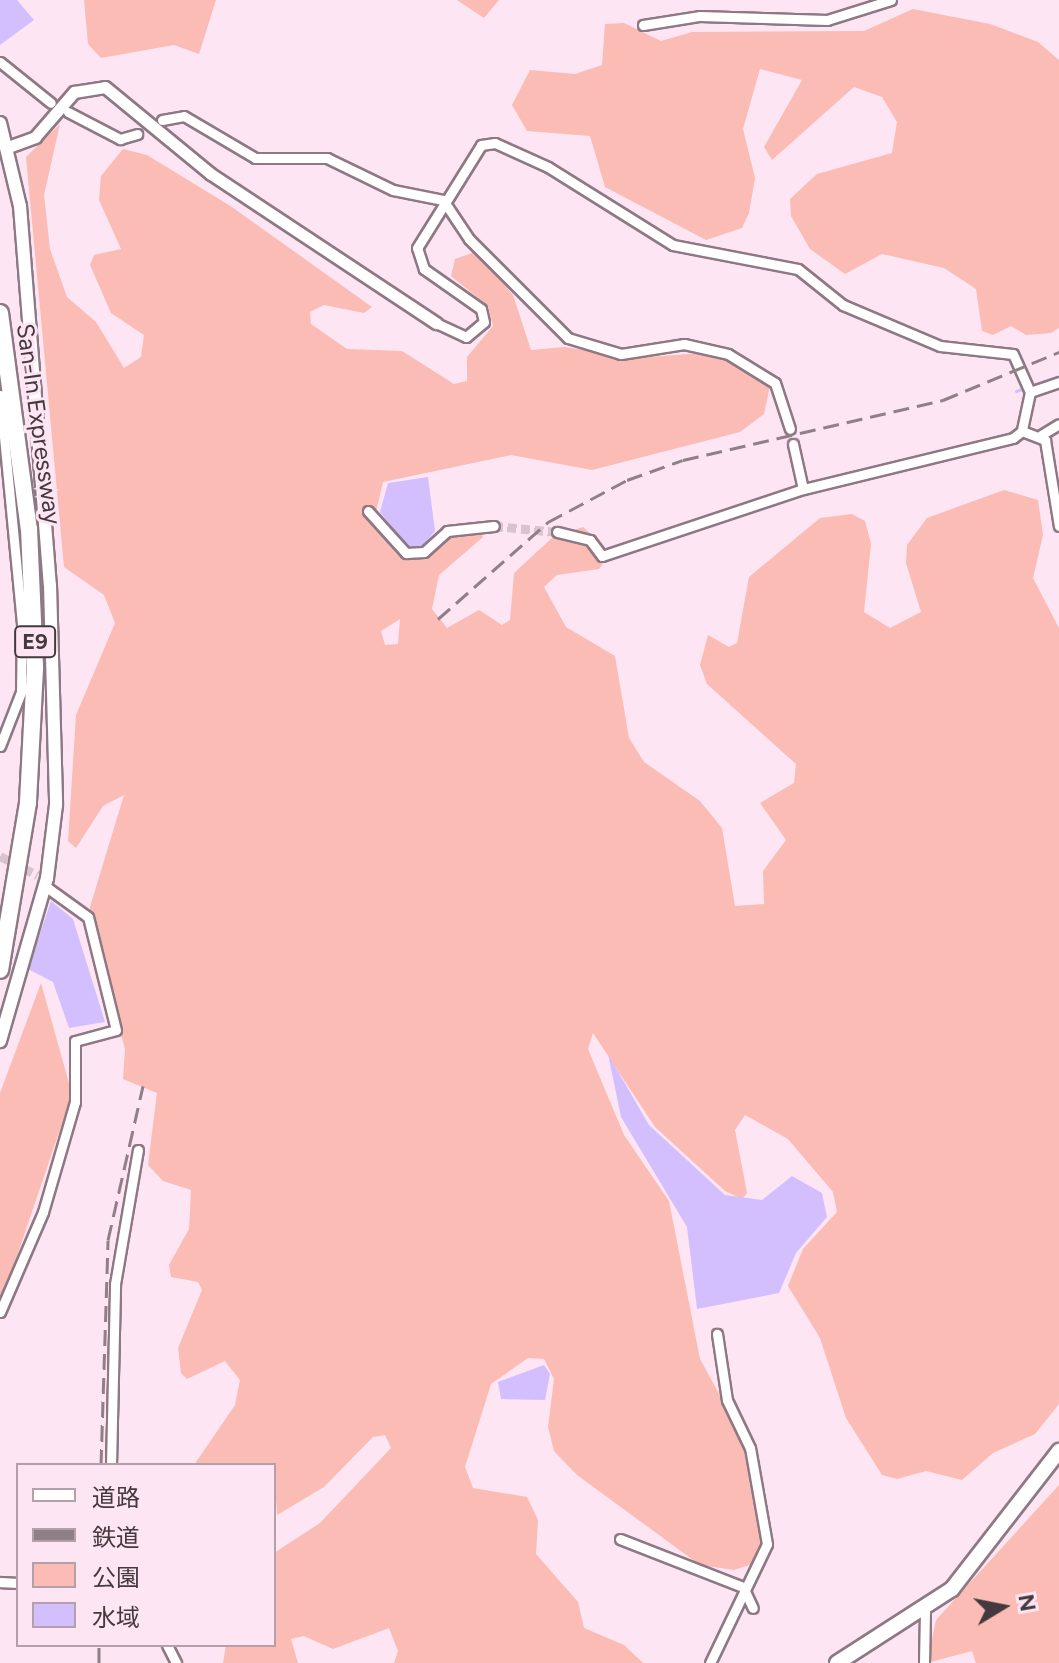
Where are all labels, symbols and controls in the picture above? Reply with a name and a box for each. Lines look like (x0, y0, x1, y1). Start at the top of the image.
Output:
street label: San-In Expressway (11, 322, 67, 526)
road number: E9 (13, 624, 57, 660)
legend (16, 1463, 276, 1647)
text: 道路 (92, 1483, 140, 1512)
text: 鉄道 (92, 1523, 140, 1552)
text: 公園 (92, 1563, 140, 1592)
north arrow (963, 1567, 1043, 1647)
text: N (1012, 1592, 1042, 1613)
text: 水域 (92, 1603, 140, 1632)

